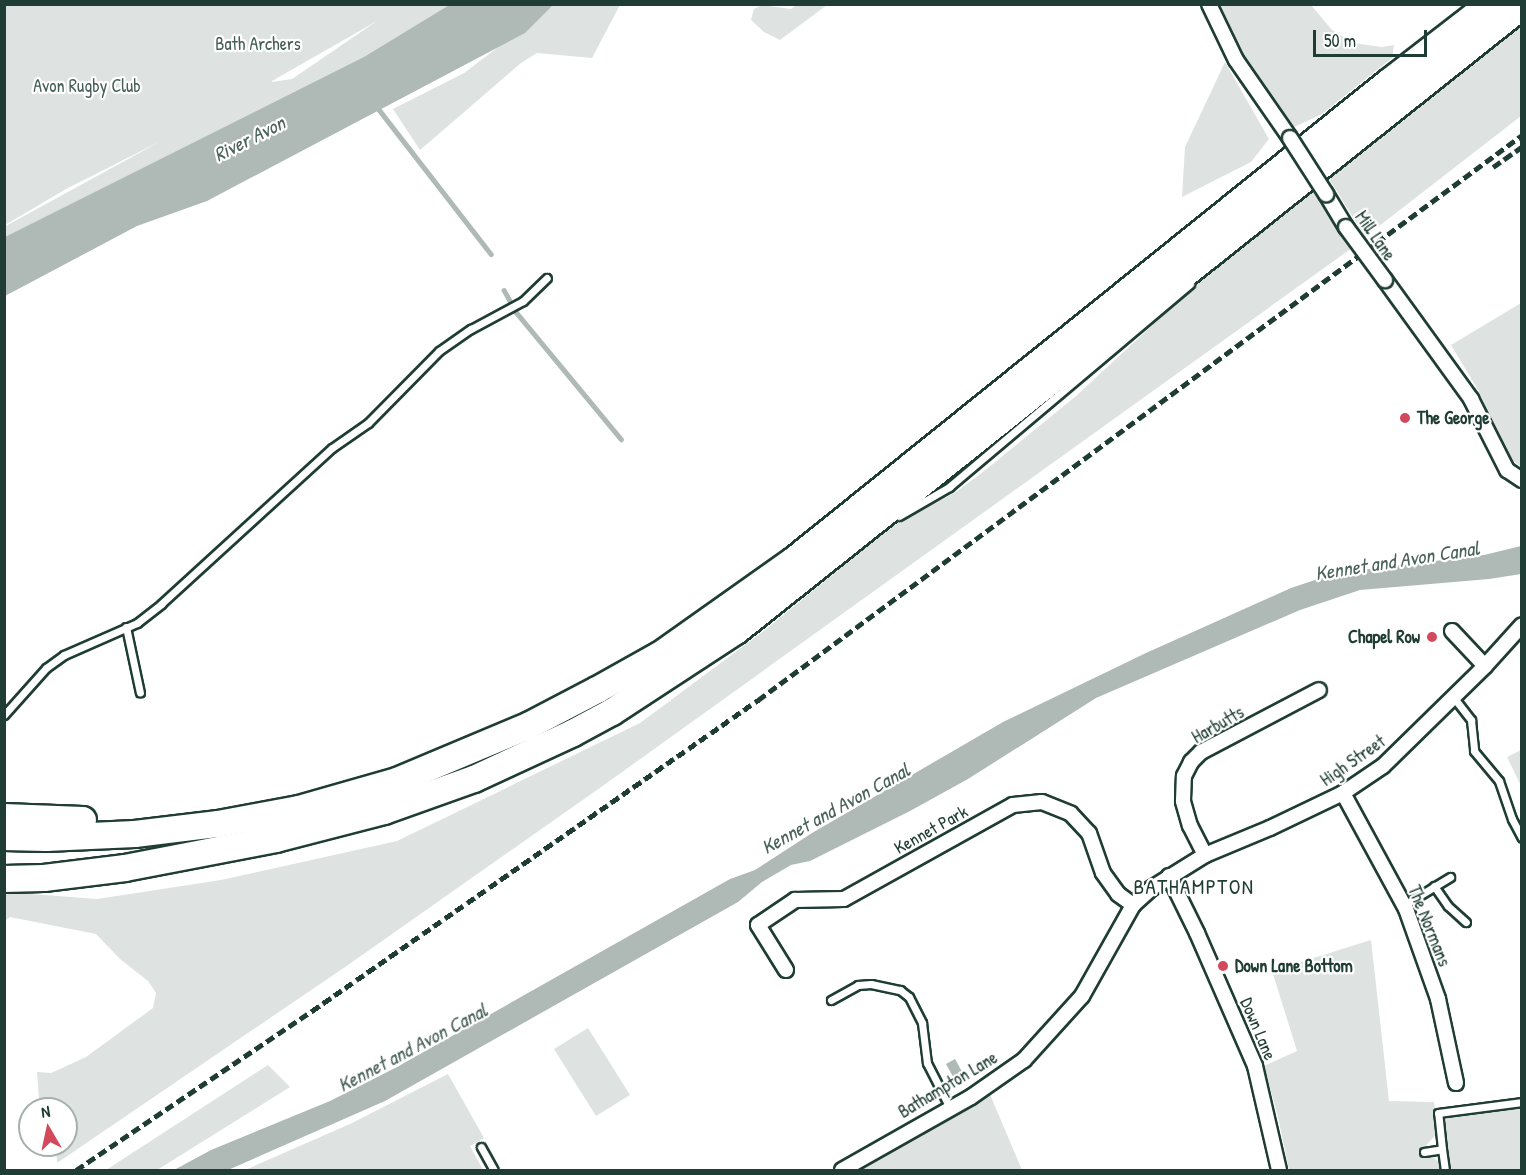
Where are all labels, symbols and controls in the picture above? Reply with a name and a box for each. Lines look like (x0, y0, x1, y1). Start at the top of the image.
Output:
scale bar (1316, 18, 1430, 56)
text: 50 m (1324, 28, 1356, 53)
park label: Bath Archers (215, 33, 301, 55)
park label: Avon Rugby Club (33, 75, 141, 97)
water label: River Avon (209, 110, 289, 166)
street label: Mill Lane (1350, 207, 1400, 265)
place label: The George (1417, 407, 1489, 429)
marker: The George (1398, 411, 1412, 425)
water label: Kennet and Avon Canal (1313, 535, 1481, 585)
place label: Chapel Row (1348, 626, 1420, 648)
marker: Chapel Row (1425, 630, 1439, 644)
street label: Harbutts (1188, 702, 1248, 748)
street label: High Street (1316, 731, 1390, 791)
water label: Kennet and Avon Canal (757, 757, 913, 859)
street label: Kennet Park (891, 801, 971, 859)
district label: BATHAMPTON (1133, 874, 1255, 900)
street label: The Normans (1403, 882, 1455, 970)
place label: Down Lane Bottom (1235, 955, 1353, 977)
marker: Down Lane Bottom (1216, 959, 1230, 973)
street label: Down Lane (1235, 995, 1281, 1063)
water label: Kennet and Avon Canal (333, 998, 491, 1096)
street label: Bathampton Lane (895, 1047, 1001, 1123)
north arrow (18, 1097, 78, 1157)
text: N (40, 1100, 51, 1123)

